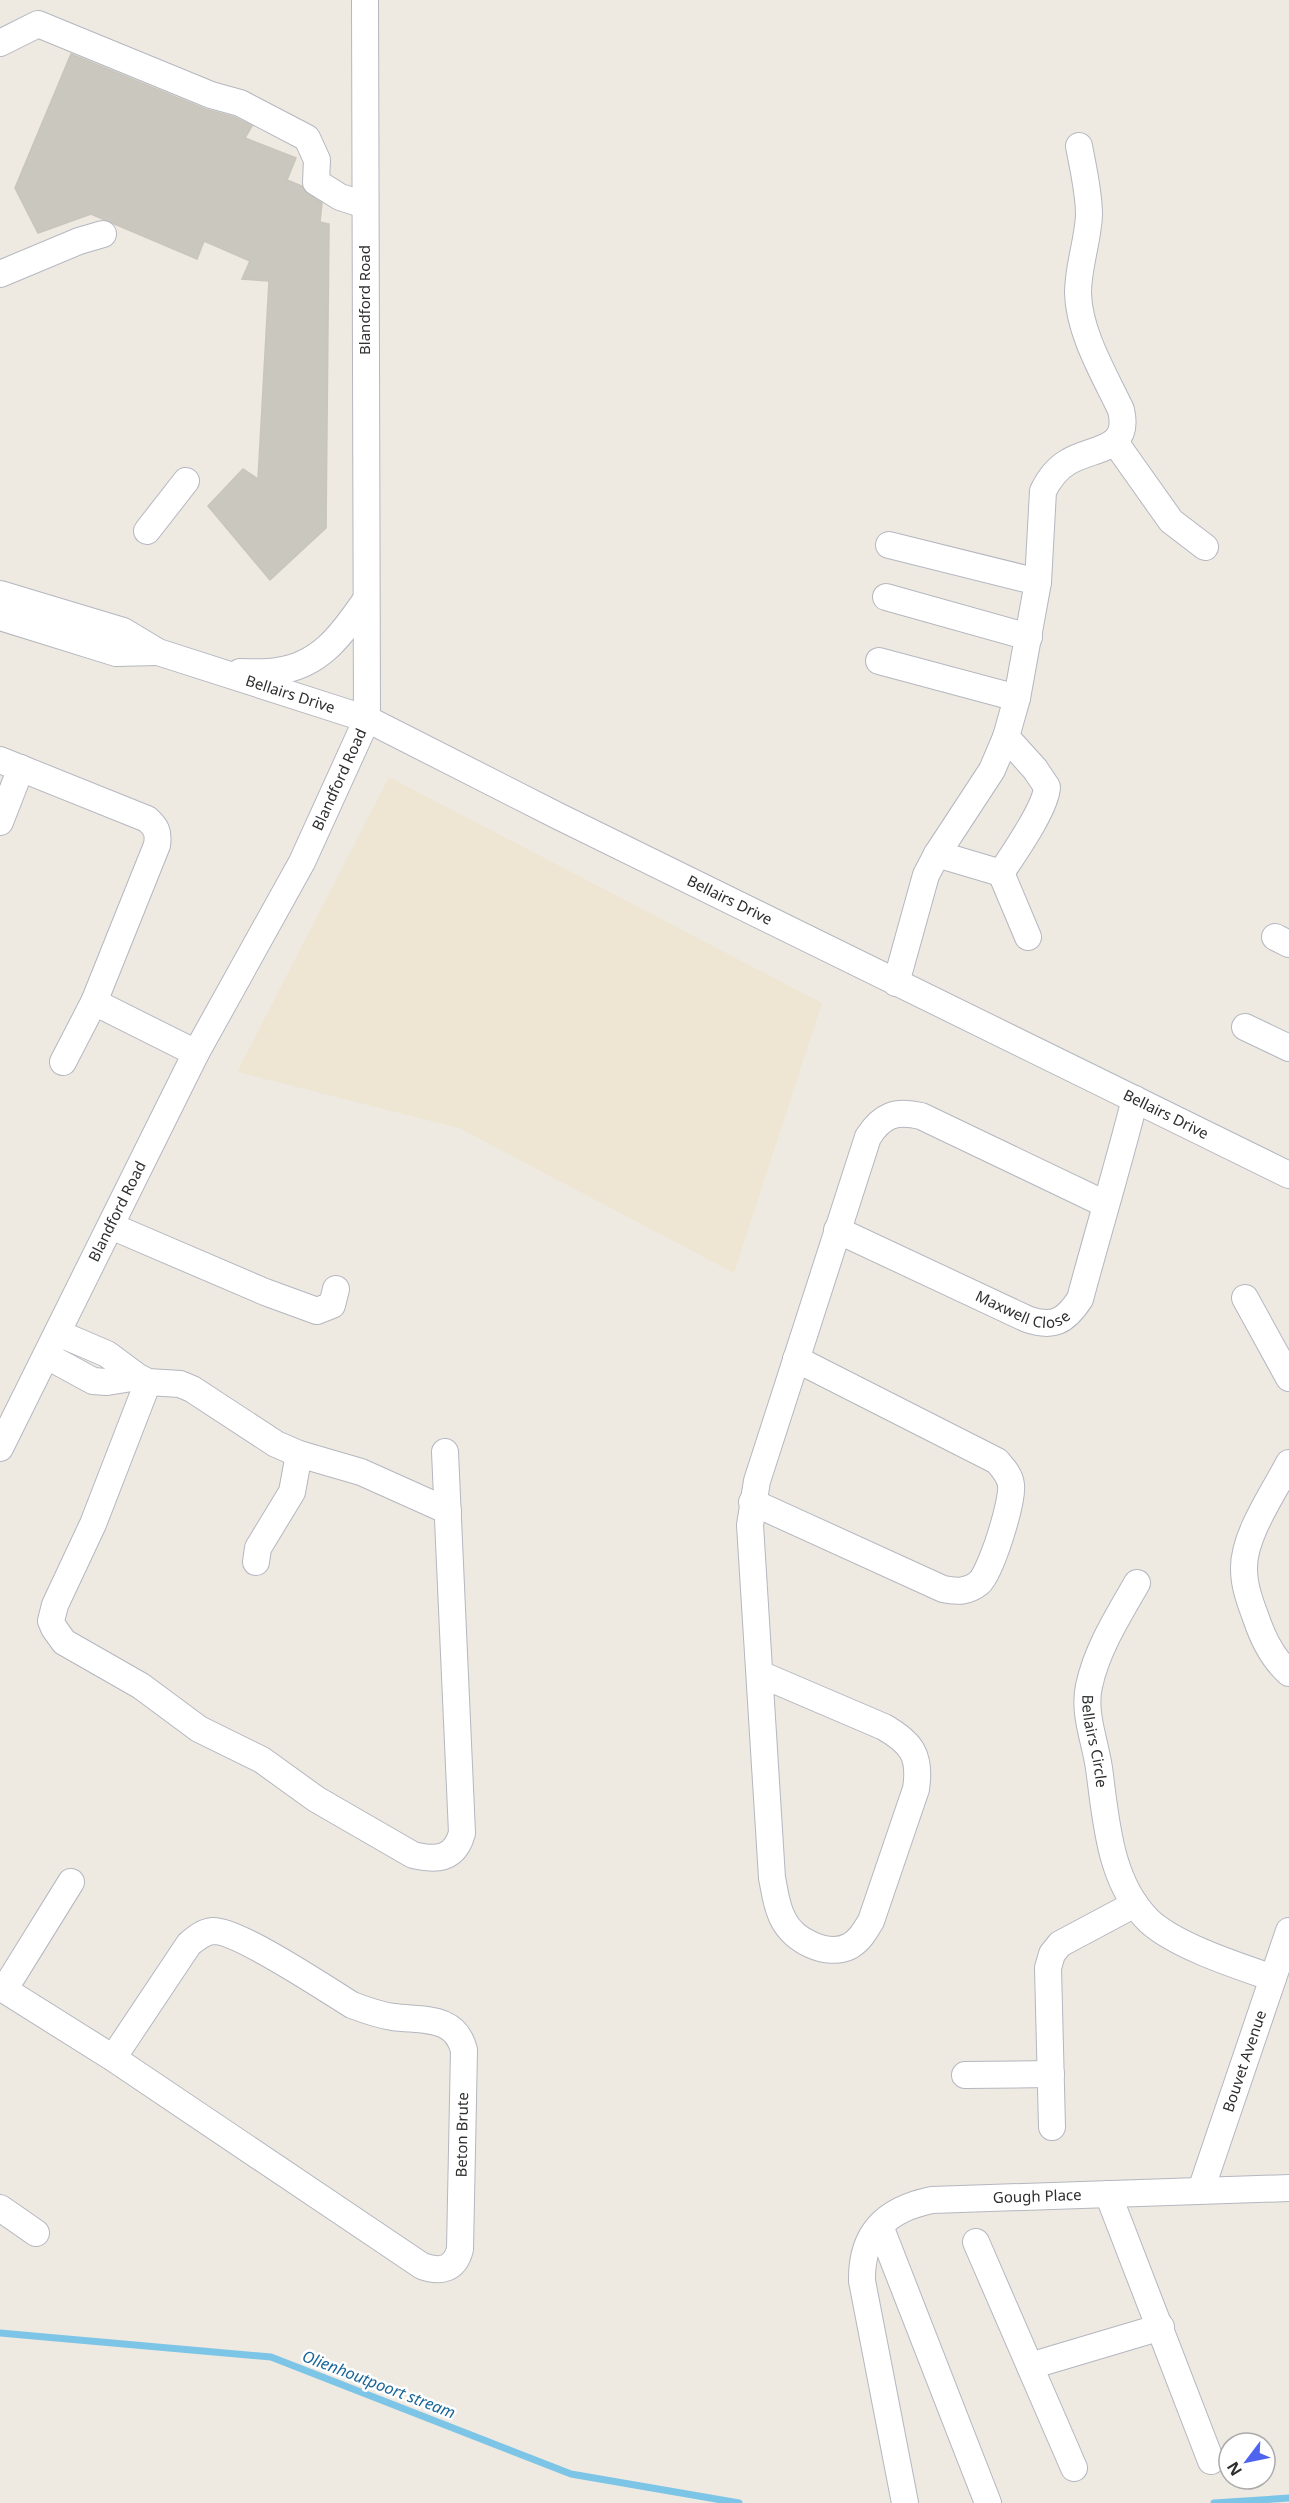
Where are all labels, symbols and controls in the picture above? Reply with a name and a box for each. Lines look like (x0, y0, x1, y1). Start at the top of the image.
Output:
street label: Blandford Road (354, 245, 374, 355)
street label: Bellairs Drive (243, 670, 338, 717)
street label: Blandford Road (307, 725, 370, 833)
street label: Bellairs Drive (684, 870, 776, 929)
street label: Bellairs Drive (1120, 1084, 1212, 1143)
street label: Blandford Road (83, 1157, 150, 1265)
street label: Maxwell Close (973, 1285, 1074, 1332)
street label: Bellairs Circle (1078, 1694, 1112, 1789)
street label: Bouvet Avenue (1217, 2007, 1270, 2114)
street label: Beton Brute (450, 2092, 472, 2177)
street label: Gough Place (993, 2184, 1082, 2207)
water label: Olienhoutpoort stream (299, 2345, 459, 2423)
north arrow (1217, 2431, 1277, 2491)
text: N (1222, 2458, 1247, 2480)

